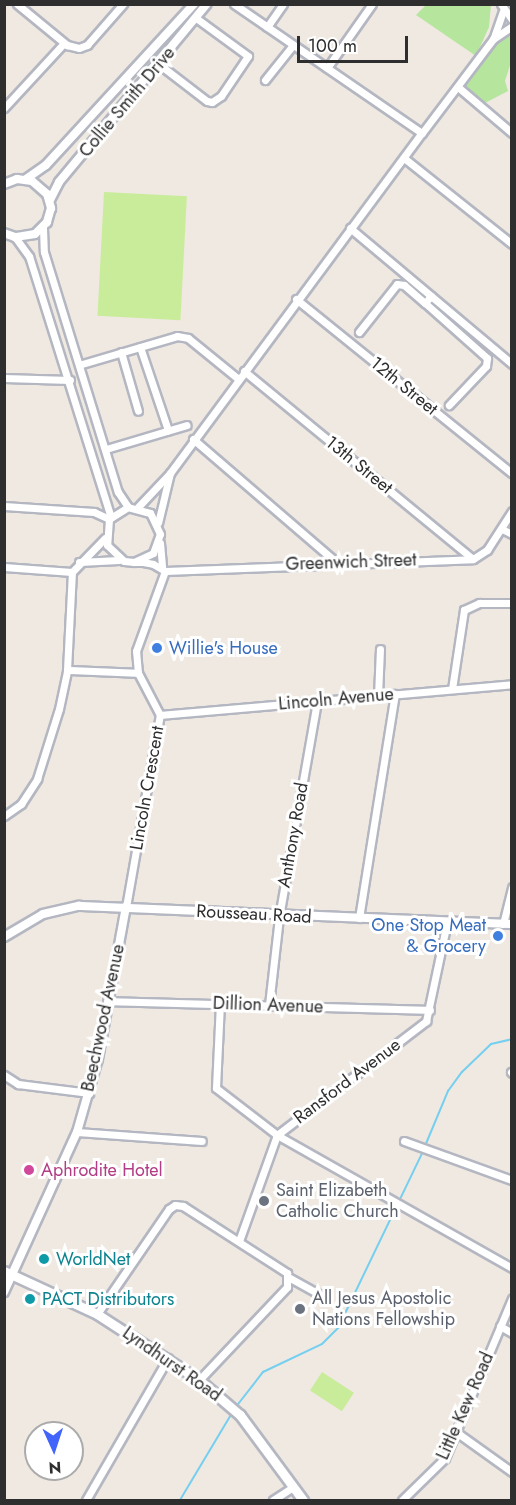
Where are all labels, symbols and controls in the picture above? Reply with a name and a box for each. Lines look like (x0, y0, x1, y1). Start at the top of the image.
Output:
scale bar (300, 24, 411, 62)
text: 100 m (308, 33, 357, 59)
street label: Collie Smith Drive (75, 42, 179, 162)
street label: 12th Street (366, 352, 442, 420)
street label: 13th Street (321, 431, 397, 499)
street label: Greenwich Street (285, 549, 417, 575)
place label: Willie's House (169, 637, 278, 659)
marker: Willie's House (150, 641, 164, 655)
street label: Lincoln Avenue (277, 683, 395, 715)
street label: Lincoln Crescent (125, 724, 169, 852)
street label: Anthony Road (273, 781, 313, 889)
street label: Rousseau Road (196, 900, 312, 928)
place label: One Stop Meat & Grocery (371, 915, 486, 958)
marker: One Stop Meat & Grocery (491, 929, 505, 943)
street label: Beechwood Avenue (77, 942, 129, 1094)
street label: Dillion Avenue (212, 992, 324, 1018)
street label: Ransford Avenue (289, 1034, 405, 1128)
place label: Aphrodite Hotel (41, 1159, 163, 1181)
marker: Aphrodite Hotel (22, 1163, 36, 1177)
place label: Saint Elizabeth Catholic Church (276, 1180, 399, 1222)
marker: Saint Elizabeth Catholic Church (257, 1194, 271, 1208)
place label: WorldNet (56, 1248, 130, 1270)
marker: WorldNet (37, 1252, 51, 1266)
place label: PACT Distributors (42, 1288, 174, 1310)
place label: All Jesus Apostolic Nations Fellowship (312, 1288, 455, 1330)
marker: PACT Distributors (23, 1292, 37, 1306)
marker: All Jesus Apostolic Nations Fellowship (293, 1302, 307, 1316)
street label: Lyndhurst Road (118, 1322, 226, 1406)
street label: Little Kew Road (432, 1349, 498, 1463)
north arrow (24, 1421, 84, 1481)
text: N (48, 1456, 62, 1479)

